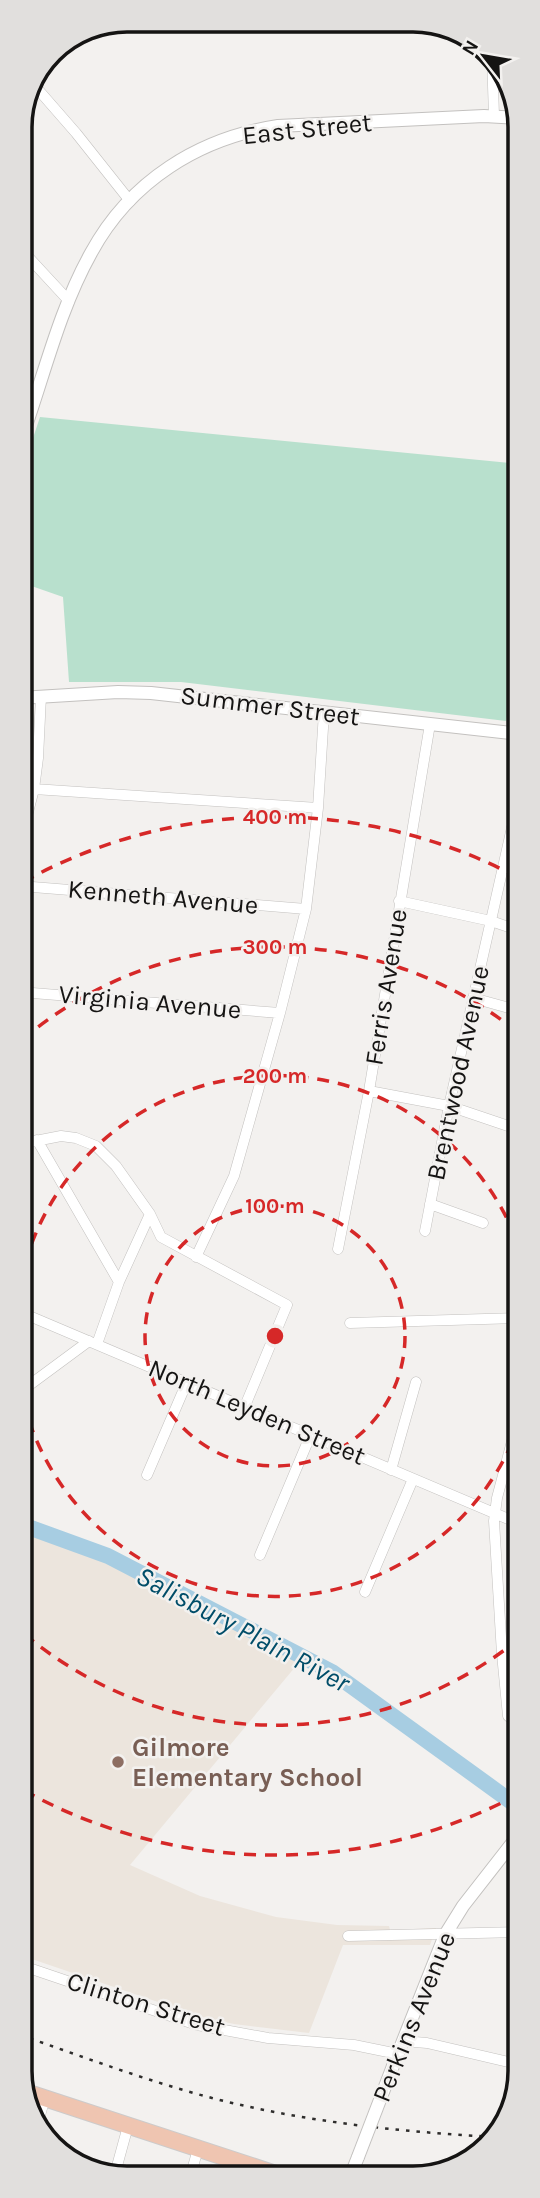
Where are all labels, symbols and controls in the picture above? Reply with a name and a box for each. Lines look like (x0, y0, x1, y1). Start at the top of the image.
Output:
north arrow (449, 21, 519, 91)
text: N (457, 36, 483, 59)
street label: East Street (241, 107, 373, 151)
street label: Summer Street (179, 680, 362, 732)
text: 400 m (243, 805, 307, 829)
street label: Kenneth Avenue (66, 873, 260, 921)
street label: Ferris Avenue (358, 906, 414, 1068)
text: 300 m (243, 935, 307, 959)
street label: Brentwood Avenue (420, 963, 496, 1183)
street label: Virginia Avenue (57, 979, 243, 1025)
text: 200 m (243, 1064, 307, 1088)
text: 100 m (245, 1194, 305, 1218)
centre of rings (263, 1324, 287, 1348)
street label: North Leyden Street (144, 1352, 370, 1472)
water label: Salisbury Plain River (131, 1559, 357, 1700)
place label: Gilmore Elementary School (132, 1732, 363, 1793)
marker: Gilmore Elementary School (110, 1754, 126, 1770)
street label: Perkins Avenue (366, 1927, 462, 2107)
street label: Clinton Street (63, 1965, 229, 2043)

